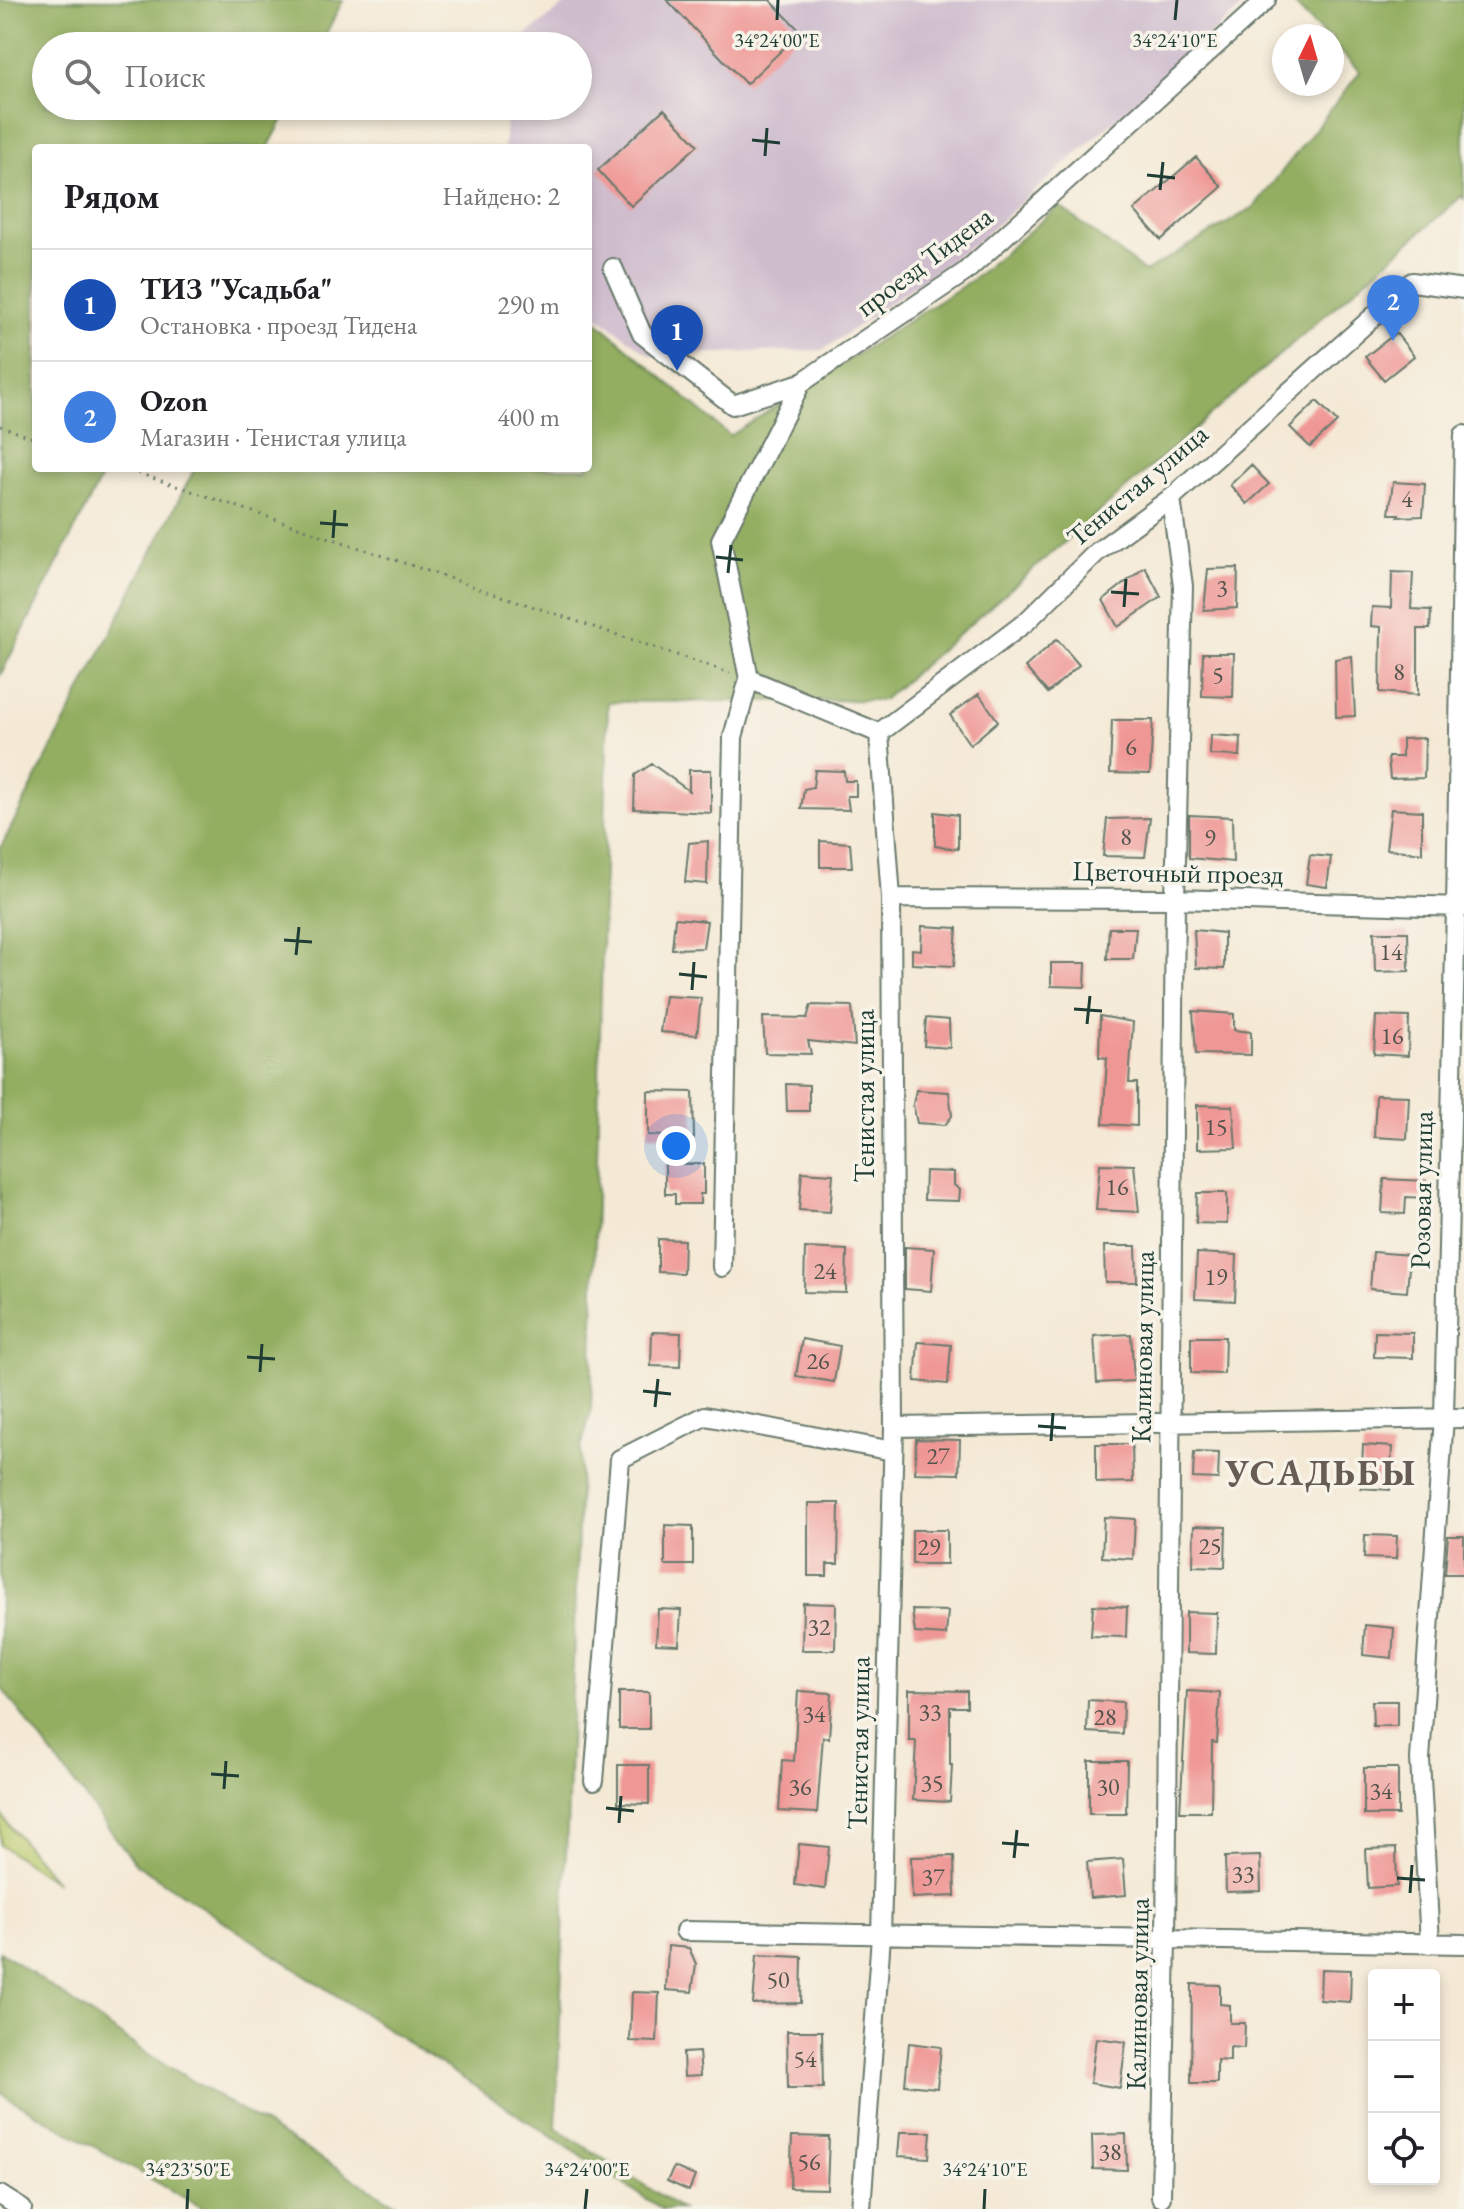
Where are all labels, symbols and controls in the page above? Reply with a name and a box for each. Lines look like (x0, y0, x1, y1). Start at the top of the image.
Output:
north arrow (1272, 24, 1344, 96)
text: 34°24'00"E (734, 27, 820, 53)
text: 34°24'10"E (1132, 27, 1218, 53)
search box (32, 32, 592, 120)
icon: search (60, 54, 104, 98)
text: Поиск (124, 57, 206, 96)
text: Рядом (64, 174, 159, 218)
text: Найдено: 2 (442, 179, 560, 213)
street label: проезд Тидена (848, 197, 1000, 324)
text: ТИЗ "Усадьба" (140, 269, 332, 308)
pin: 2 (1367, 275, 1419, 341)
text: 1 (83, 288, 97, 322)
text: 290 m (497, 288, 560, 322)
pin: 1 (651, 305, 703, 371)
text: Остановка · проезд Тидена (140, 308, 418, 342)
text: Ozon (140, 381, 208, 420)
text: 2 (83, 400, 97, 434)
text: 400 m (497, 400, 560, 434)
street label: Тенистая улица (1059, 415, 1216, 555)
text: Магазин · Тенистая улица (140, 420, 407, 454)
house number: 4 (1401, 483, 1413, 514)
house number: 3 (1216, 572, 1228, 603)
house number: 8 (1393, 656, 1405, 687)
house number: 5 (1212, 659, 1224, 690)
house number: 6 (1125, 731, 1137, 762)
house number: 8 (1120, 821, 1132, 852)
house number: 9 (1204, 822, 1216, 853)
street label: Цветочный проезд (1072, 852, 1284, 892)
house number: 14 (1379, 936, 1403, 967)
street label: Тенистая улица (846, 1008, 882, 1183)
house number: 16 (1380, 1020, 1404, 1051)
street label: Розовая улица (1402, 1110, 1440, 1270)
house number: 15 (1204, 1111, 1228, 1142)
your location (656, 1126, 696, 1166)
house number: 16 (1105, 1171, 1129, 1202)
street label: Калиновая улица (1122, 1249, 1162, 1444)
house number: 24 (813, 1255, 837, 1286)
house number: 19 (1204, 1261, 1228, 1292)
house number: 26 (806, 1345, 830, 1376)
house number: 27 (926, 1440, 950, 1471)
district label: УСАДЬБЫ (1224, 1449, 1417, 1496)
house number: 25 (1198, 1530, 1222, 1561)
house number: 29 (917, 1531, 941, 1562)
house number: 32 (807, 1611, 831, 1642)
street label: Тенистая улица (838, 1655, 878, 1830)
house number: 33 (918, 1696, 942, 1727)
house number: 34 (802, 1698, 826, 1729)
house number: 28 (1093, 1701, 1117, 1732)
house number: 35 (920, 1767, 944, 1798)
house number: 36 (788, 1771, 812, 1802)
house number: 30 (1096, 1771, 1120, 1802)
house number: 34 (1369, 1775, 1393, 1806)
house number: 33 (1231, 1858, 1255, 1889)
house number: 37 (921, 1861, 945, 1892)
street label: Калиновая улица (1117, 1896, 1157, 2091)
house number: 50 (766, 1964, 790, 1995)
map controls (1368, 1969, 1440, 2185)
button: + (1368, 1969, 1440, 2041)
button: − (1368, 2041, 1440, 2113)
house number: 54 (793, 2043, 817, 2074)
button: locate (1368, 2113, 1440, 2185)
house number: 38 (1098, 2136, 1122, 2167)
house number: 56 (797, 2146, 821, 2177)
text: 34°23'50"E (145, 2156, 231, 2182)
text: 34°24'00"E (544, 2156, 630, 2182)
text: 34°24'10"E (942, 2156, 1028, 2182)

